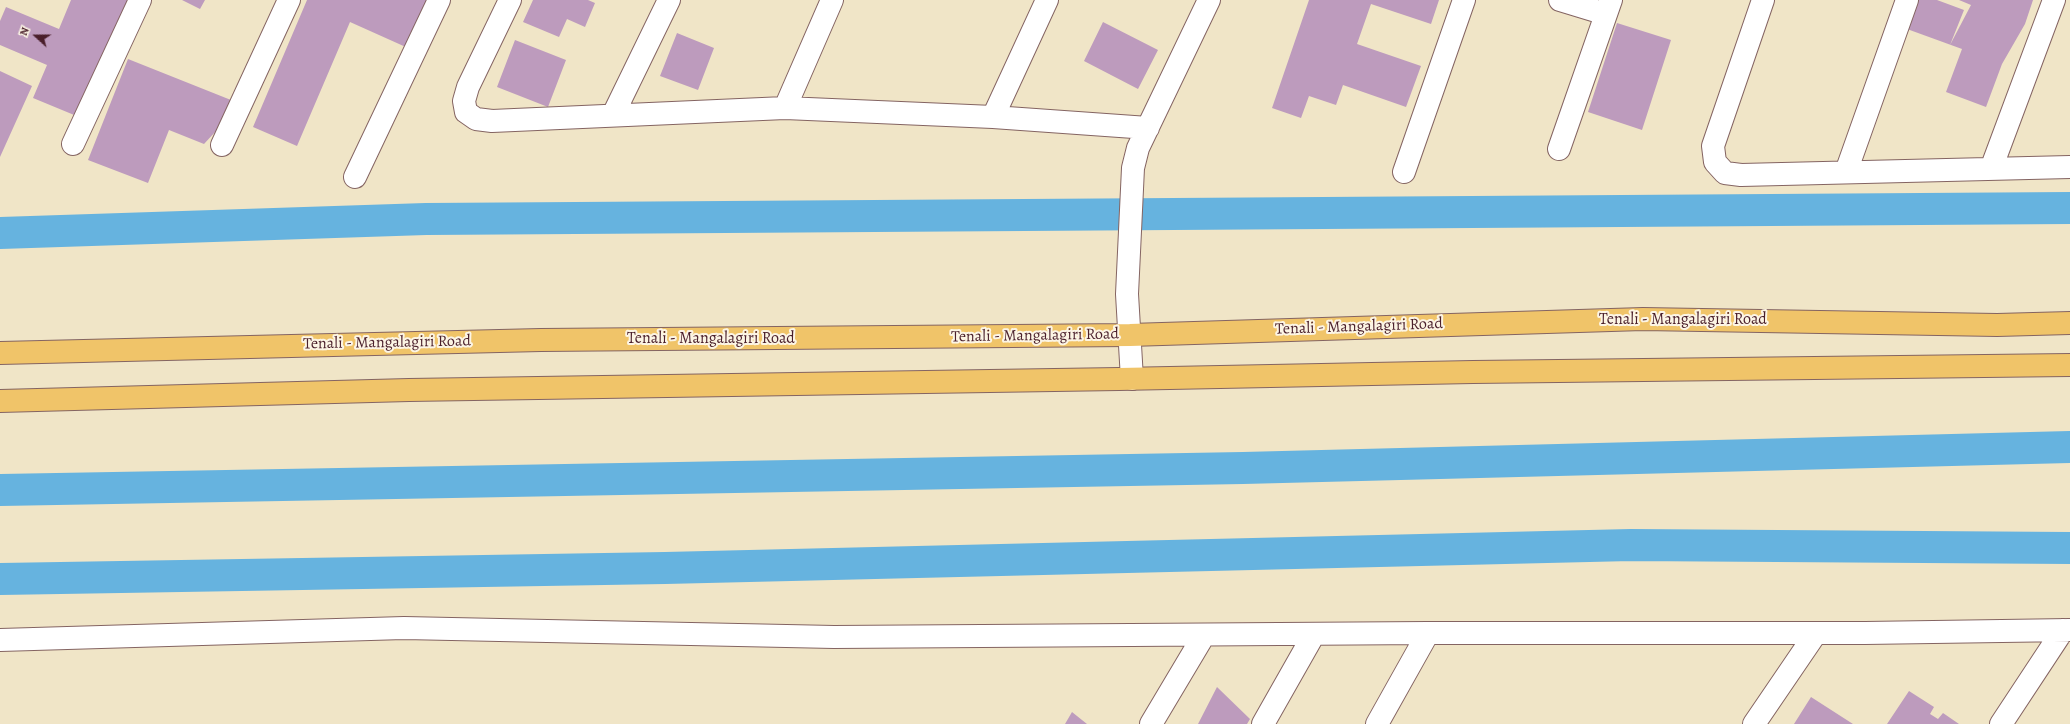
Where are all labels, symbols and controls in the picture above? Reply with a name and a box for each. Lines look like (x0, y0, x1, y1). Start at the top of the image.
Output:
north arrow (16, 16, 56, 56)
text: N (16, 25, 33, 38)
street label: Tenali - Mangalagiri Road (1599, 310, 1767, 330)
street label: Tenali - Mangalagiri Road (1275, 314, 1443, 340)
street label: Tenali - Mangalagiri Road (951, 325, 1119, 347)
street label: Tenali - Mangalagiri Road (627, 329, 795, 349)
street label: Tenali - Mangalagiri Road (303, 332, 471, 354)

